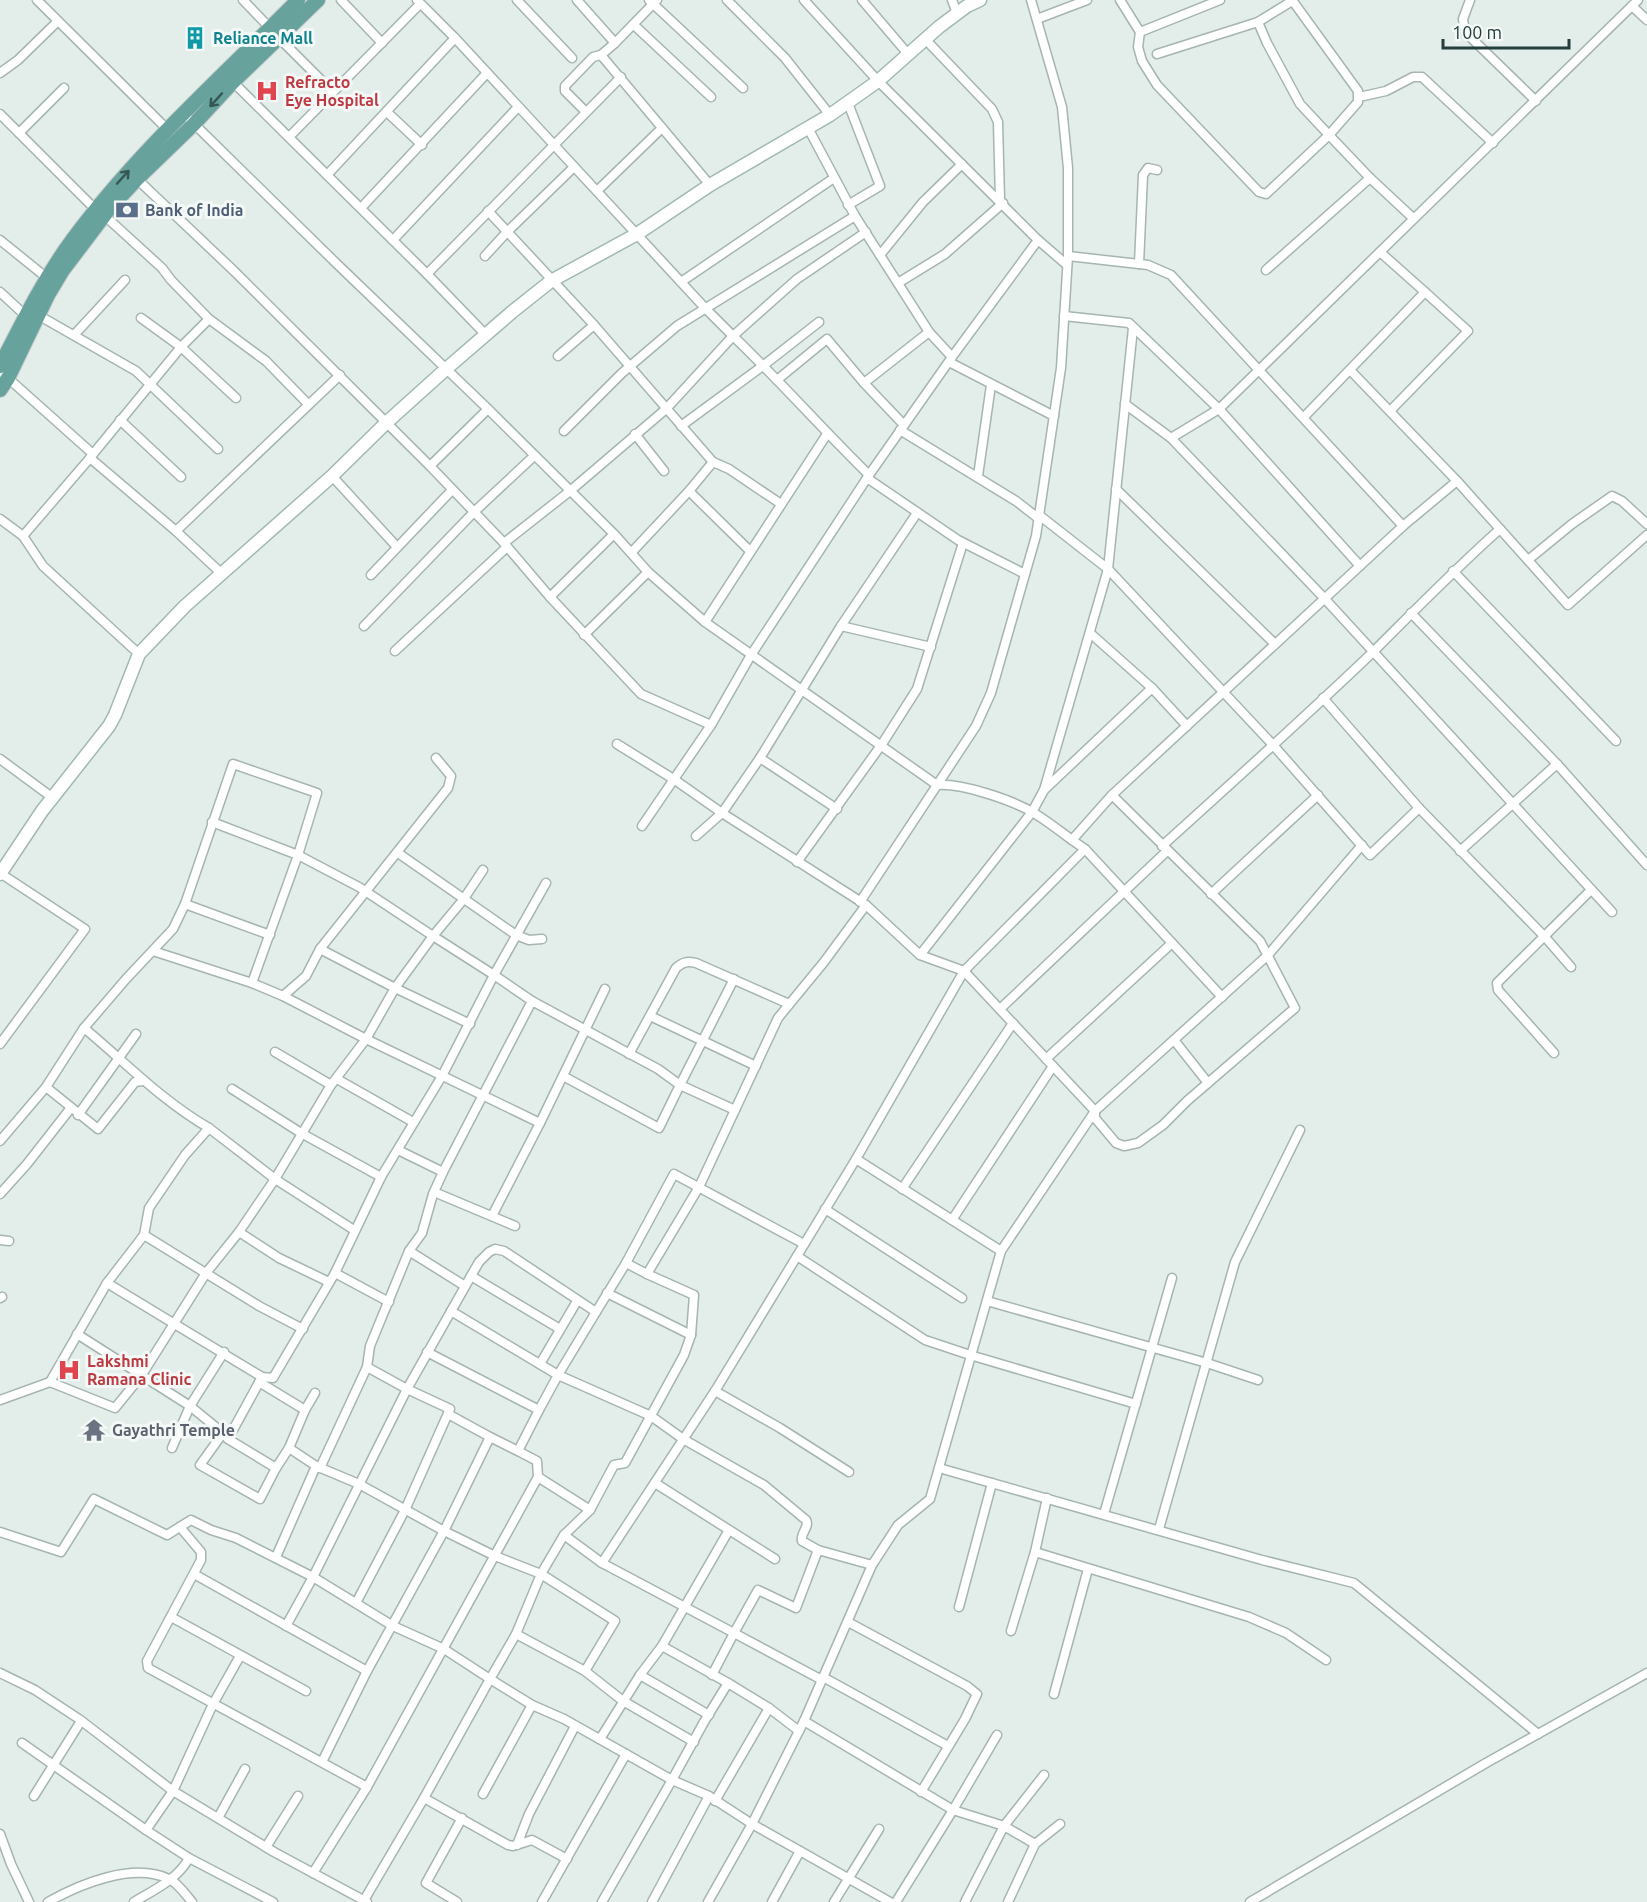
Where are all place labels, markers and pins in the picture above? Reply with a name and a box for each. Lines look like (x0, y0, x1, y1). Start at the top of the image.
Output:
building icon: Reliance Mall (182, 25, 208, 51)
place label: Reliance Mall (213, 29, 313, 47)
place label: Refracto Eye Hospital (285, 73, 379, 109)
hospital icon: Refracto Eye Hospital (254, 78, 280, 104)
bank icon: Bank of India (114, 197, 140, 223)
place label: Bank of India (145, 201, 243, 219)
place label: Lakshmi Ramana Clinic (87, 1352, 192, 1388)
hospital icon: Lakshmi Ramana Clinic (56, 1357, 82, 1383)
temple icon: Gayathri Temple (81, 1417, 107, 1443)
place label: Gayathri Temple (112, 1421, 235, 1439)

